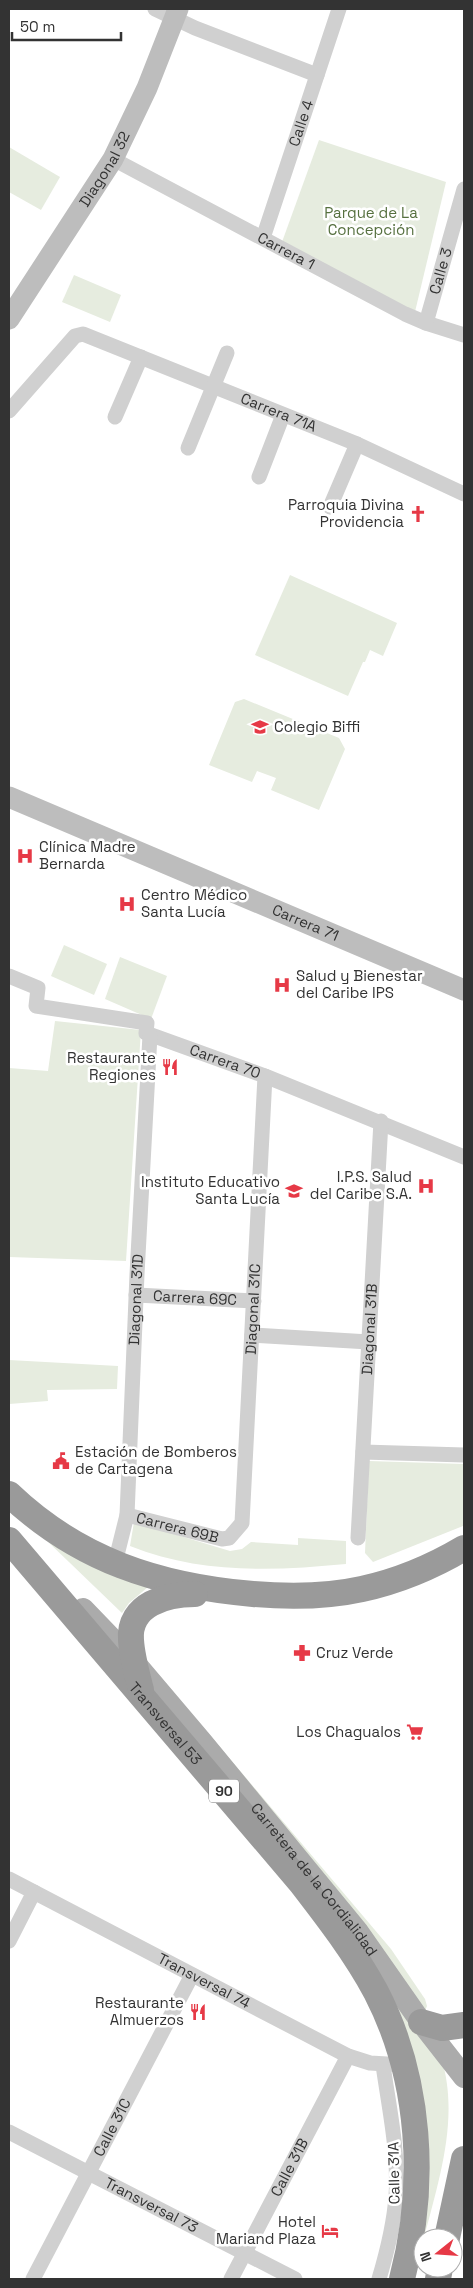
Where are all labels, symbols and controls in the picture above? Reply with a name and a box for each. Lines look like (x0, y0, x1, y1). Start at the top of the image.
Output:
scale bar (12, 10, 121, 42)
text: 50 m (20, 17, 55, 36)
street label: Calle 4 (284, 97, 317, 149)
street label: Diagonal 32 (75, 128, 134, 210)
park label: Parque de La Concepción (324, 203, 418, 239)
street label: Carrera 1 (254, 227, 318, 273)
street label: Calle 3 (425, 245, 456, 296)
street label: Carrera 71A (238, 388, 320, 436)
place label: Parroquia Divina Providencia (288, 495, 404, 531)
church icon: Parroquia Divina Providencia (408, 504, 428, 524)
school or university icon: Colegio Biffi (250, 717, 270, 737)
place label: Colegio Biffi (274, 717, 360, 736)
place label: Clínica Madre Bernarda (39, 837, 136, 873)
hospital icon: Clínica Madre Bernarda (15, 846, 35, 866)
place label: Centro Médico Santa Lucía (141, 885, 247, 921)
hospital icon: Centro Médico Santa Lucía (117, 894, 137, 914)
street label: Carrera 71 (269, 900, 342, 945)
place label: Salud y Bienestar del Caribe IPS (296, 966, 423, 1002)
hospital icon: Salud y Bienestar del Caribe IPS (272, 975, 292, 995)
street label: Carrera 70 (187, 1040, 263, 1083)
place label: Restaurante Regiones (67, 1048, 156, 1084)
restaurant icon: Restaurante Regiones (160, 1057, 180, 1077)
place label: I.P.S. Salud del Caribe S.A. (310, 1167, 412, 1203)
place label: Instituto Educativo Santa Lucía (141, 1172, 280, 1208)
hospital icon: I.P.S. Salud del Caribe S.A. (416, 1176, 436, 1196)
school or university icon: Instituto Educativo Santa Lucía (284, 1181, 304, 1201)
street label: Diagonal 31D (124, 1253, 147, 1346)
street label: Diagonal 31C (241, 1263, 264, 1355)
street label: Diagonal 31B (357, 1283, 381, 1375)
street label: Carrera 69C (152, 1286, 237, 1309)
place label: Estación de Bomberos de Cartagena (75, 1442, 237, 1478)
public building icon: Estación de Bomberos de Cartagena (51, 1451, 71, 1471)
street label: Carrera 69B (134, 1508, 221, 1547)
pharmacy icon: Cruz Verde (292, 1643, 312, 1663)
place label: Cruz Verde (316, 1643, 394, 1662)
street label: Transversal 53 (125, 1678, 206, 1769)
place label: Los Chagualos (296, 1722, 401, 1741)
supermarket icon: Los Chagualos (405, 1722, 425, 1742)
road number: 90 (209, 1780, 239, 1802)
street label: Carretera de la Cordialidad (247, 1799, 382, 1960)
street label: Transversal 74 (155, 1948, 254, 2012)
place label: Restaurante Almuerzos (95, 1993, 184, 2029)
restaurant icon: Restaurante Almuerzos (188, 2002, 208, 2022)
street label: Calle 31C (89, 2095, 135, 2160)
street label: Calle 31B (266, 2135, 312, 2200)
street label: Calle 31A (383, 2141, 404, 2205)
street label: Transversal 73 (102, 2173, 201, 2237)
place label: Hotel Mariand Plaza (216, 2212, 316, 2248)
hotel icon: Hotel Mariand Plaza (320, 2221, 340, 2241)
north arrow (413, 2228, 463, 2278)
text: N (416, 2250, 436, 2264)

